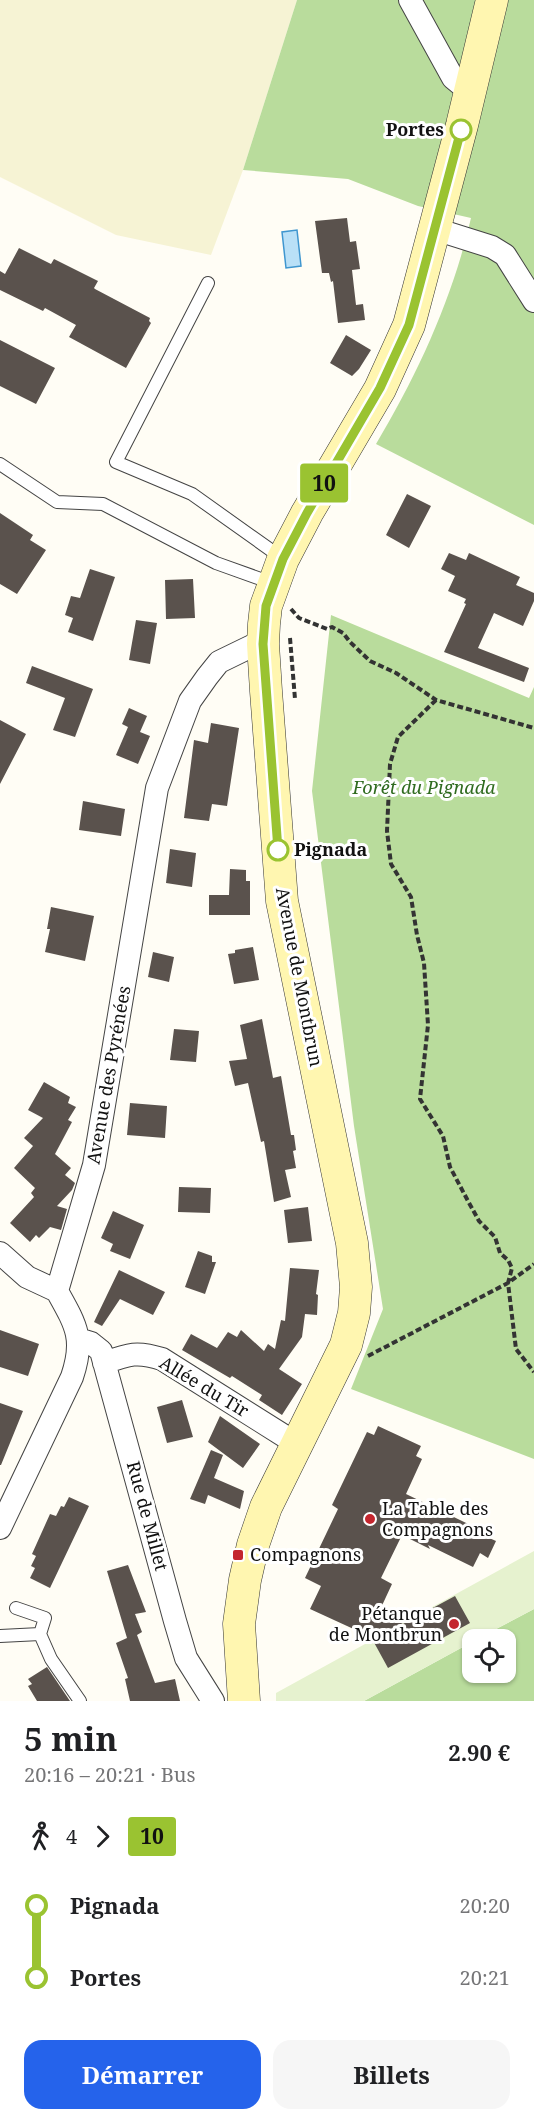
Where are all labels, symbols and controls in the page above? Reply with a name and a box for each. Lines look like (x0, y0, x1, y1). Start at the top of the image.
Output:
place label: Portes (386, 117, 444, 141)
marker: Portes (450, 119, 472, 141)
line badge: 10 (297, 464, 351, 502)
text: 10 (312, 469, 336, 497)
park label: Forêt du Pignada (351, 775, 496, 799)
place label: Pignada (294, 837, 367, 861)
marker: Pignada (267, 839, 289, 861)
street label: Avenue de Montbrun (271, 885, 329, 1069)
street label: Avenue des Pyrénées (81, 984, 136, 1166)
street label: Allée du Tir (155, 1350, 254, 1423)
street label: Rue de Millet (122, 1458, 174, 1573)
place label: La Table des Compagnons (382, 1496, 493, 1541)
marker: La Table des Compagnons (363, 1512, 377, 1526)
place label: Compagnons (250, 1542, 361, 1566)
marker: Compagnons (231, 1548, 245, 1562)
place label: Pétanque de Montbrun (329, 1601, 442, 1646)
marker: Pétanque de Montbrun (447, 1617, 461, 1631)
map controls (462, 1629, 516, 1683)
button: locate (462, 1629, 516, 1683)
text: 5 min (24, 1716, 117, 1761)
text: 2.90 € (448, 1737, 510, 1767)
text: 20:16 – 20:21 · Bus (24, 1761, 195, 1788)
icon: walk (24, 1820, 57, 1853)
icon: forward (86, 1820, 119, 1853)
text: 10 (140, 1822, 164, 1850)
text: 4 (66, 1823, 77, 1850)
text: Pignada (70, 1890, 159, 1920)
text: 20:20 (460, 1892, 510, 1919)
text: Portes (70, 1962, 141, 1992)
text: 20:21 (460, 1964, 510, 1991)
button: Démarrer (24, 2040, 261, 2109)
button: Billets (273, 2040, 510, 2109)

